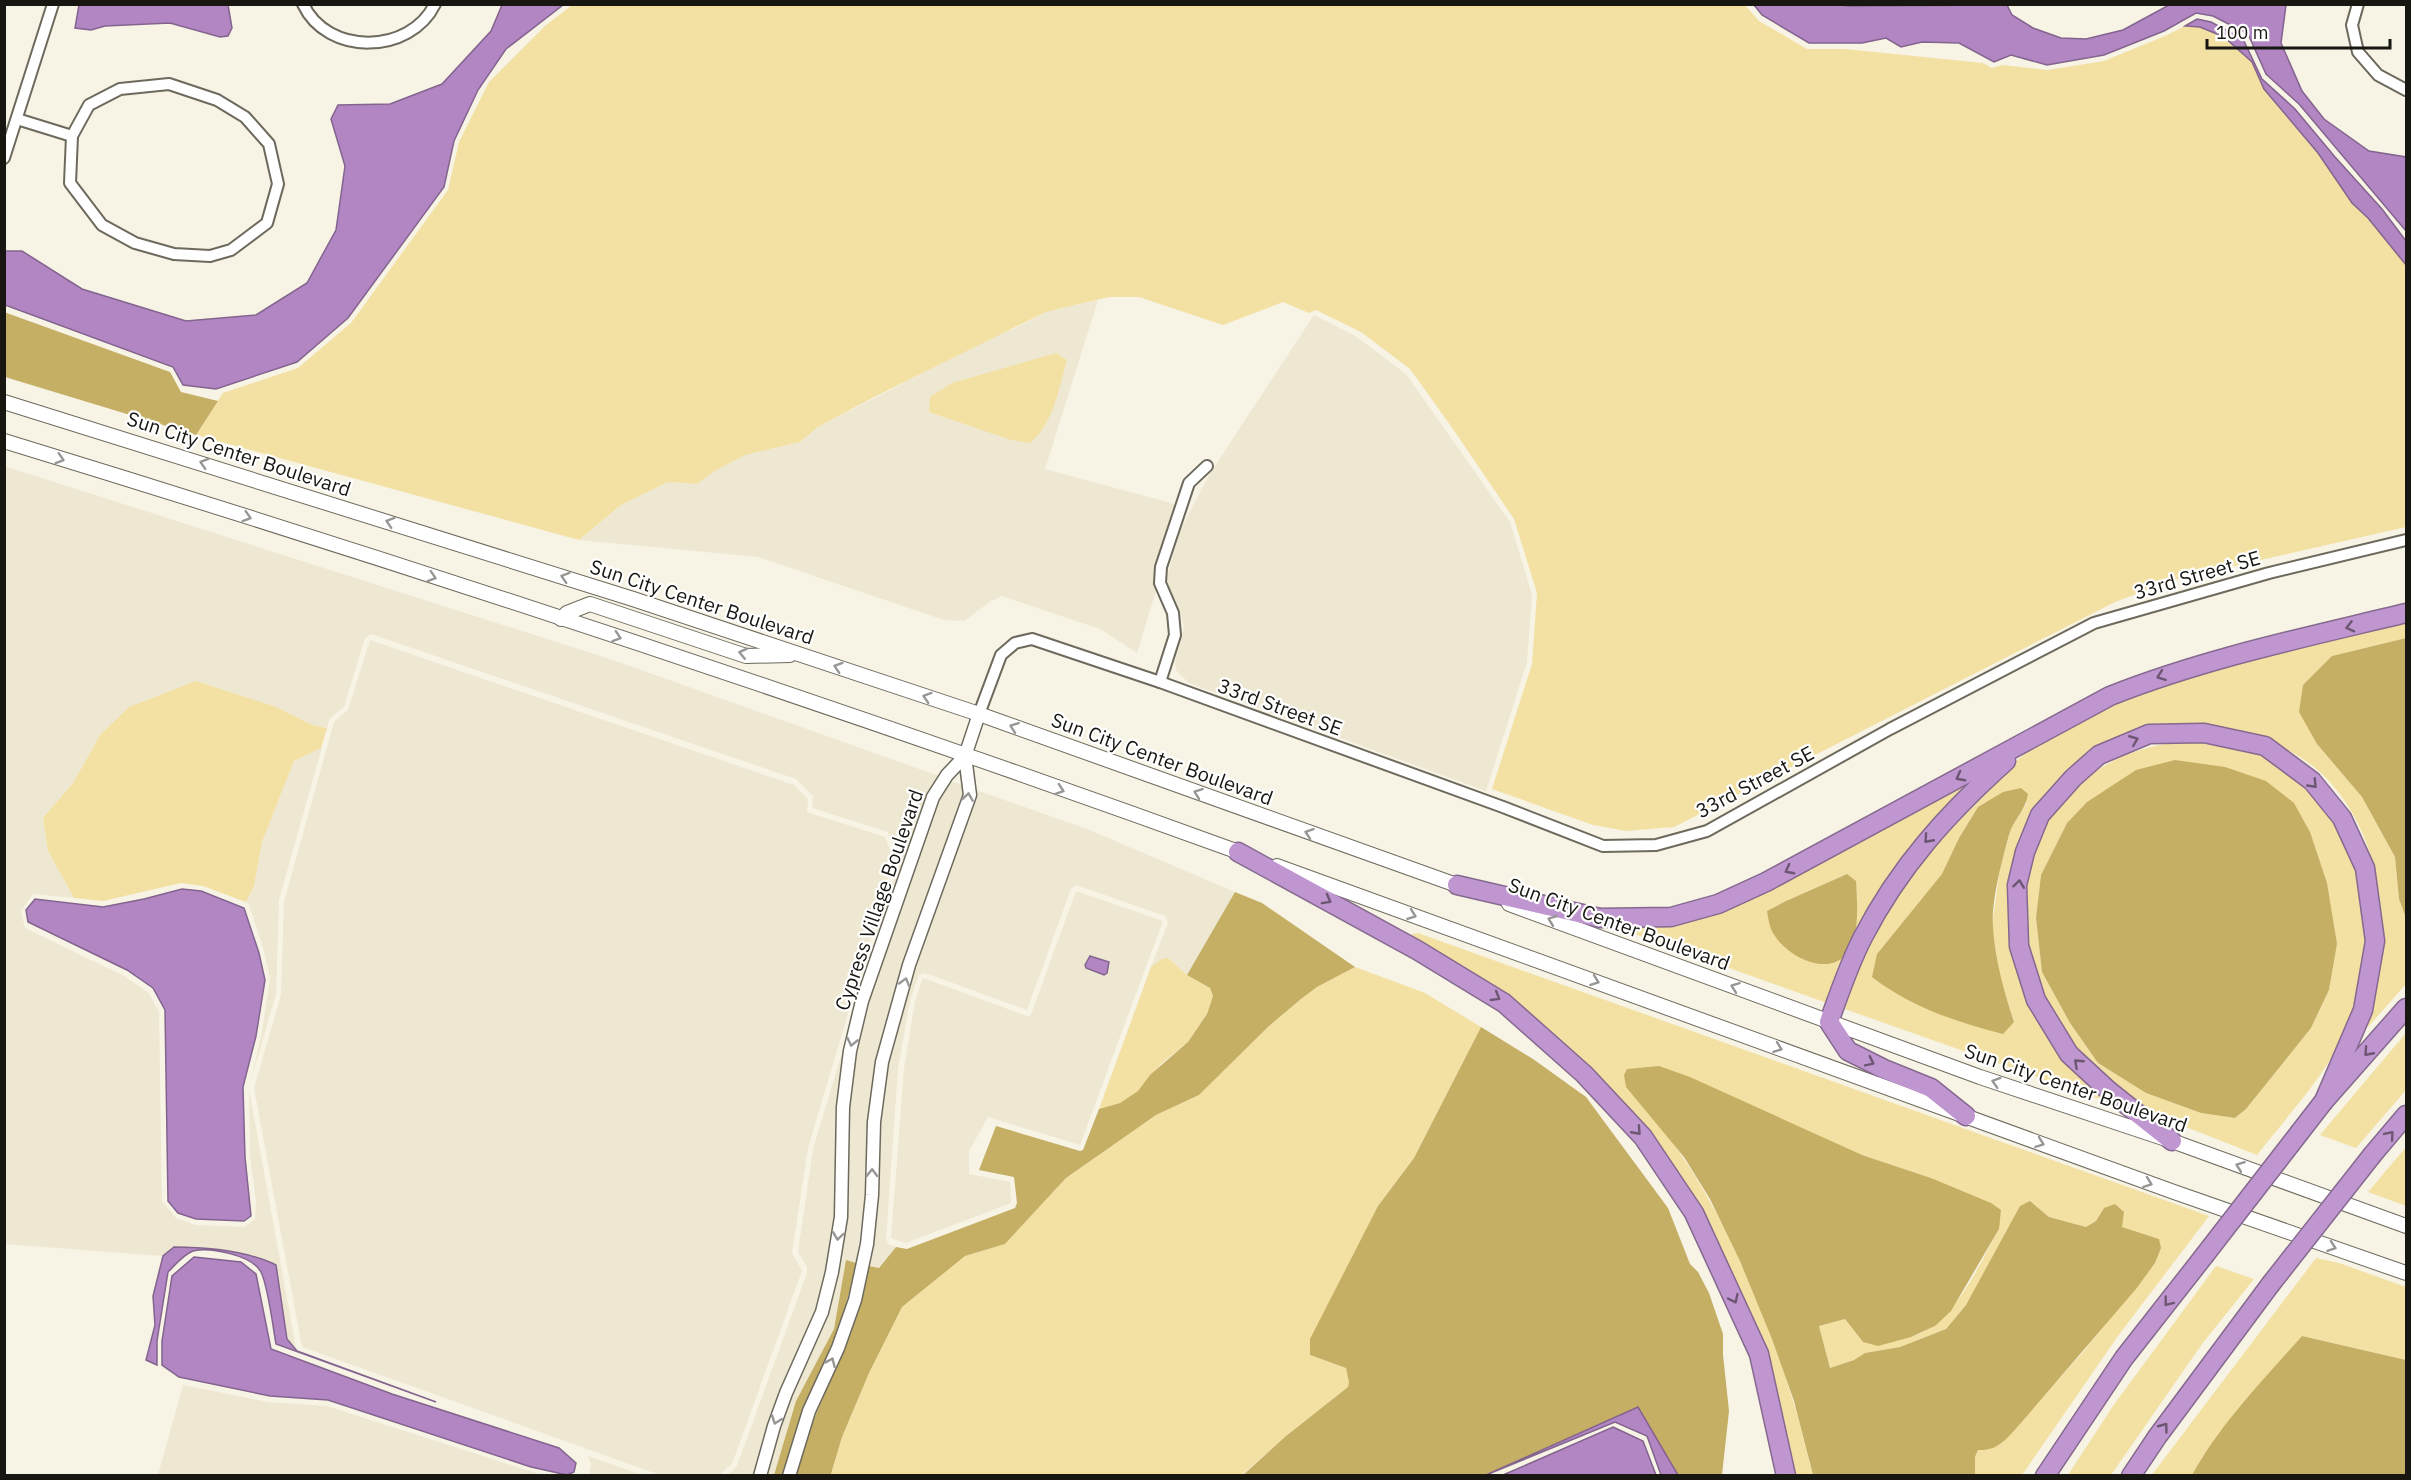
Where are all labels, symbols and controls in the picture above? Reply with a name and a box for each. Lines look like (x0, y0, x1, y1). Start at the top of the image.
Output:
scale bar (2207, 12, 2390, 50)
text: 100 m (2216, 21, 2268, 44)
street label: Sun City Center Boulevard (124, 405, 355, 503)
one-way arrow (54, 452, 65, 464)
one-way arrow (199, 458, 210, 470)
one-way arrow (241, 510, 252, 522)
one-way arrow (385, 517, 396, 529)
street label: 33rd Street SE (2130, 544, 2263, 605)
street label: Sun City Center Boulevard (587, 553, 818, 651)
one-way arrow (426, 570, 437, 582)
one-way arrow (560, 572, 571, 585)
one-way arrow (2345, 619, 2355, 632)
one-way arrow (611, 630, 622, 643)
one-way arrow (738, 648, 748, 661)
one-way arrow (833, 662, 844, 675)
one-way arrow (2156, 669, 2167, 682)
street label: 33rd Street SE (1214, 672, 1346, 742)
one-way arrow (922, 691, 933, 704)
street label: Sun City Center Boulevard (1048, 706, 1277, 811)
one-way arrow (1009, 721, 1020, 734)
one-way arrow (2128, 735, 2139, 747)
street label: 33rd Street SE (1691, 739, 1819, 824)
one-way arrow (1956, 770, 1966, 781)
one-way arrow (2306, 776, 2317, 787)
one-way arrow (1054, 782, 1065, 795)
street label: Cypress Village Boulevard (828, 786, 929, 1014)
one-way arrow (1193, 788, 1204, 800)
one-way arrow (961, 793, 973, 802)
one-way arrow (1304, 827, 1315, 840)
one-way arrow (1924, 832, 1935, 842)
one-way arrow (1784, 863, 1795, 874)
street label: Sun City Center Boulevard (1505, 871, 1734, 976)
one-way arrow (2012, 879, 2025, 889)
one-way arrow (1320, 893, 1331, 904)
one-way arrow (1406, 908, 1417, 920)
one-way arrow (1547, 915, 1558, 927)
one-way arrow (1589, 974, 1600, 987)
one-way arrow (898, 977, 910, 987)
one-way arrow (1730, 982, 1741, 995)
one-way arrow (1490, 990, 1500, 1002)
one-way arrow (847, 1037, 860, 1047)
street label: Sun City Center Boulevard (1961, 1037, 2191, 1138)
one-way arrow (1772, 1041, 1783, 1053)
one-way arrow (2364, 1045, 2375, 1056)
one-way arrow (1863, 1054, 1874, 1066)
one-way arrow (2075, 1059, 2085, 1070)
one-way arrow (1991, 1077, 2002, 1090)
one-way arrow (1630, 1124, 1641, 1135)
one-way arrow (2382, 1130, 2393, 1141)
one-way arrow (2034, 1136, 2045, 1149)
one-way arrow (2235, 1161, 2246, 1174)
one-way arrow (866, 1168, 879, 1177)
one-way arrow (2143, 1175, 2153, 1188)
one-way arrow (832, 1232, 844, 1241)
one-way arrow (2326, 1239, 2337, 1252)
one-way arrow (1726, 1293, 1738, 1304)
one-way arrow (2164, 1295, 2175, 1306)
one-way arrow (824, 1357, 836, 1368)
one-way arrow (771, 1414, 784, 1425)
one-way arrow (2157, 1423, 2168, 1434)

